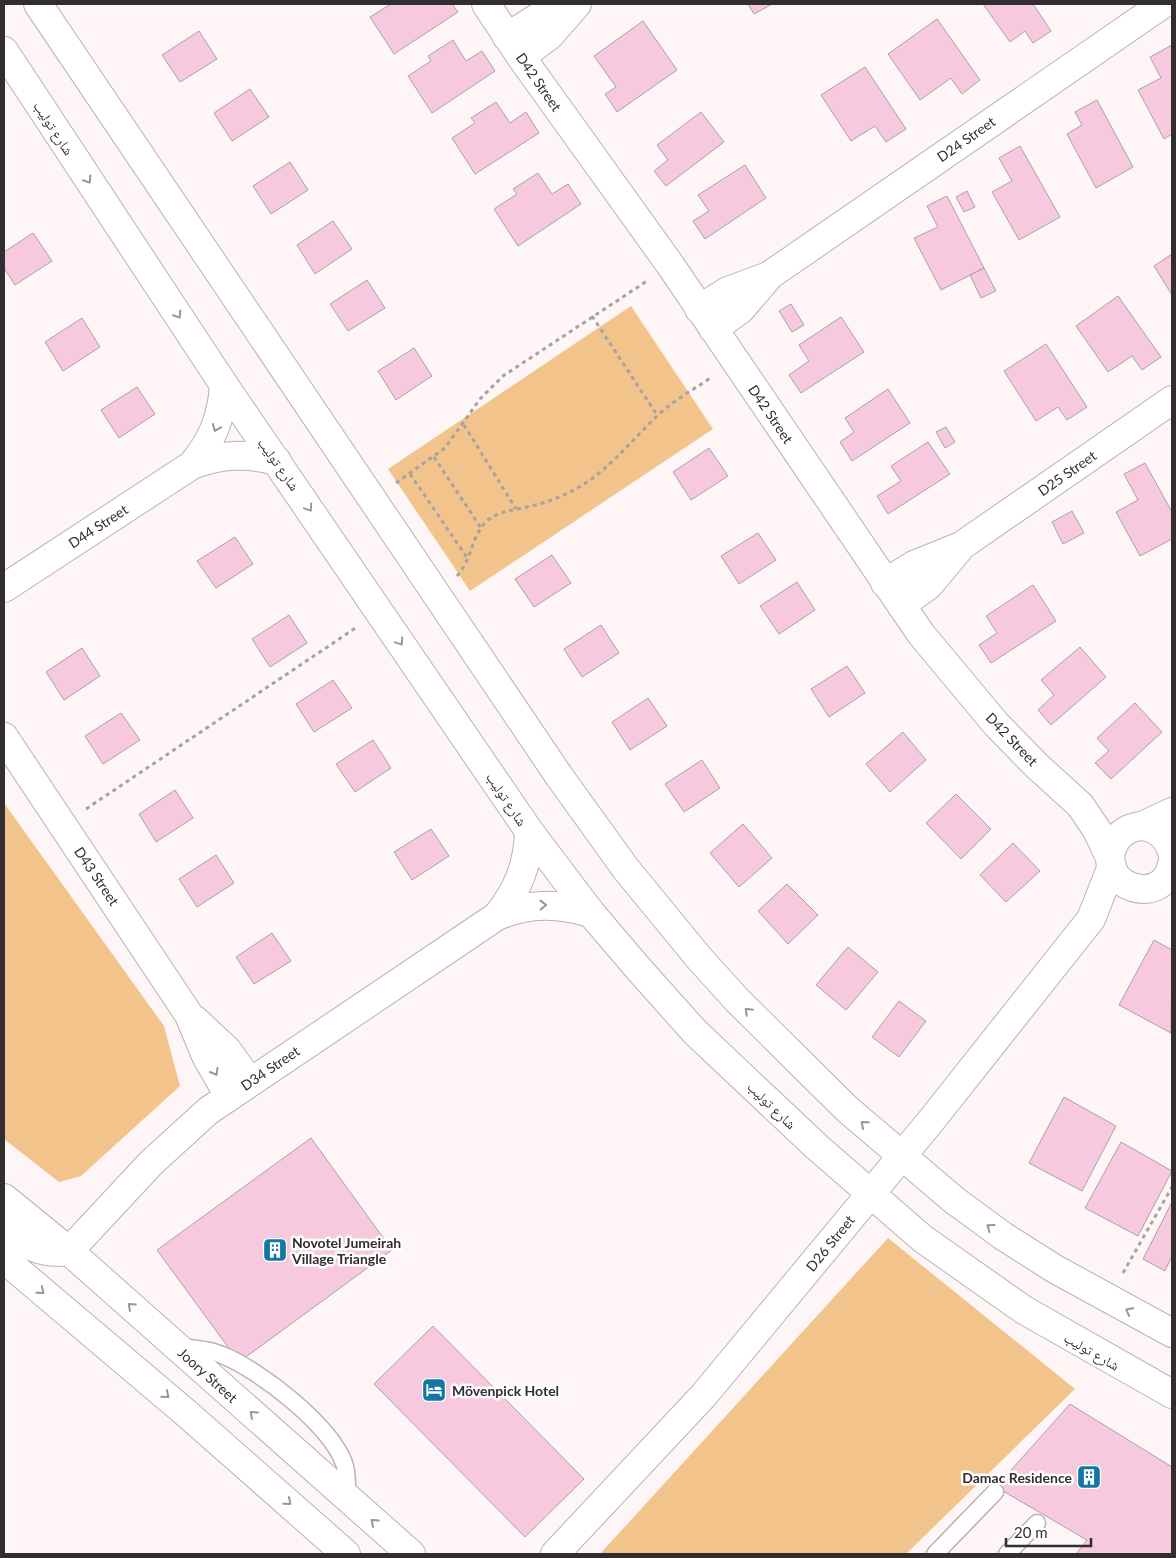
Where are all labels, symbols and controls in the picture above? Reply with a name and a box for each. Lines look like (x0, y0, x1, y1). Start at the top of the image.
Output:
street label: D42 Street (513, 50, 565, 114)
street label: شارع توليب (29, 98, 78, 159)
street label: D24 Street (934, 113, 998, 165)
one-way arrow (82, 174, 92, 183)
one-way arrow (172, 310, 181, 319)
street label: D42 Street (745, 381, 797, 447)
one-way arrow (211, 423, 222, 432)
street label: شارع توليب (253, 434, 303, 495)
street label: D25 Street (1035, 447, 1099, 499)
street label: D44 Street (65, 501, 131, 551)
one-way arrow (303, 502, 312, 511)
one-way arrow (394, 636, 403, 646)
street label: D42 Street (982, 709, 1042, 769)
street label: شارع توليب (481, 769, 531, 830)
street label: D43 Street (71, 843, 123, 909)
one-way arrow (540, 900, 548, 910)
one-way arrow (744, 1008, 753, 1017)
street label: D34 Street (237, 1042, 303, 1094)
one-way arrow (208, 1066, 218, 1075)
street label: شارع توليب (743, 1078, 800, 1134)
one-way arrow (860, 1121, 869, 1130)
street label: D26 Street (802, 1211, 858, 1275)
one-way arrow (986, 1224, 996, 1233)
place label: Novotel Jumeirah Village Triangle (291, 1234, 401, 1267)
building icon: Novotel Jumeirah Village Triangle (262, 1237, 288, 1263)
one-way arrow (35, 1285, 44, 1293)
one-way arrow (128, 1303, 137, 1312)
one-way arrow (1125, 1307, 1134, 1317)
street label: شارع توليب (1060, 1328, 1123, 1375)
street label: Joory Street (175, 1344, 241, 1406)
hotel icon: Mövenpick Hotel (421, 1377, 447, 1403)
place label: Mövenpick Hotel (452, 1382, 559, 1399)
one-way arrow (160, 1390, 169, 1399)
one-way arrow (249, 1411, 258, 1420)
building icon: Damac Residence (1076, 1464, 1102, 1490)
place label: Damac Residence (962, 1469, 1073, 1486)
one-way arrow (283, 1496, 292, 1505)
scale bar (1006, 1516, 1091, 1548)
one-way arrow (371, 1519, 380, 1528)
text: 20 m (1014, 1523, 1048, 1541)

